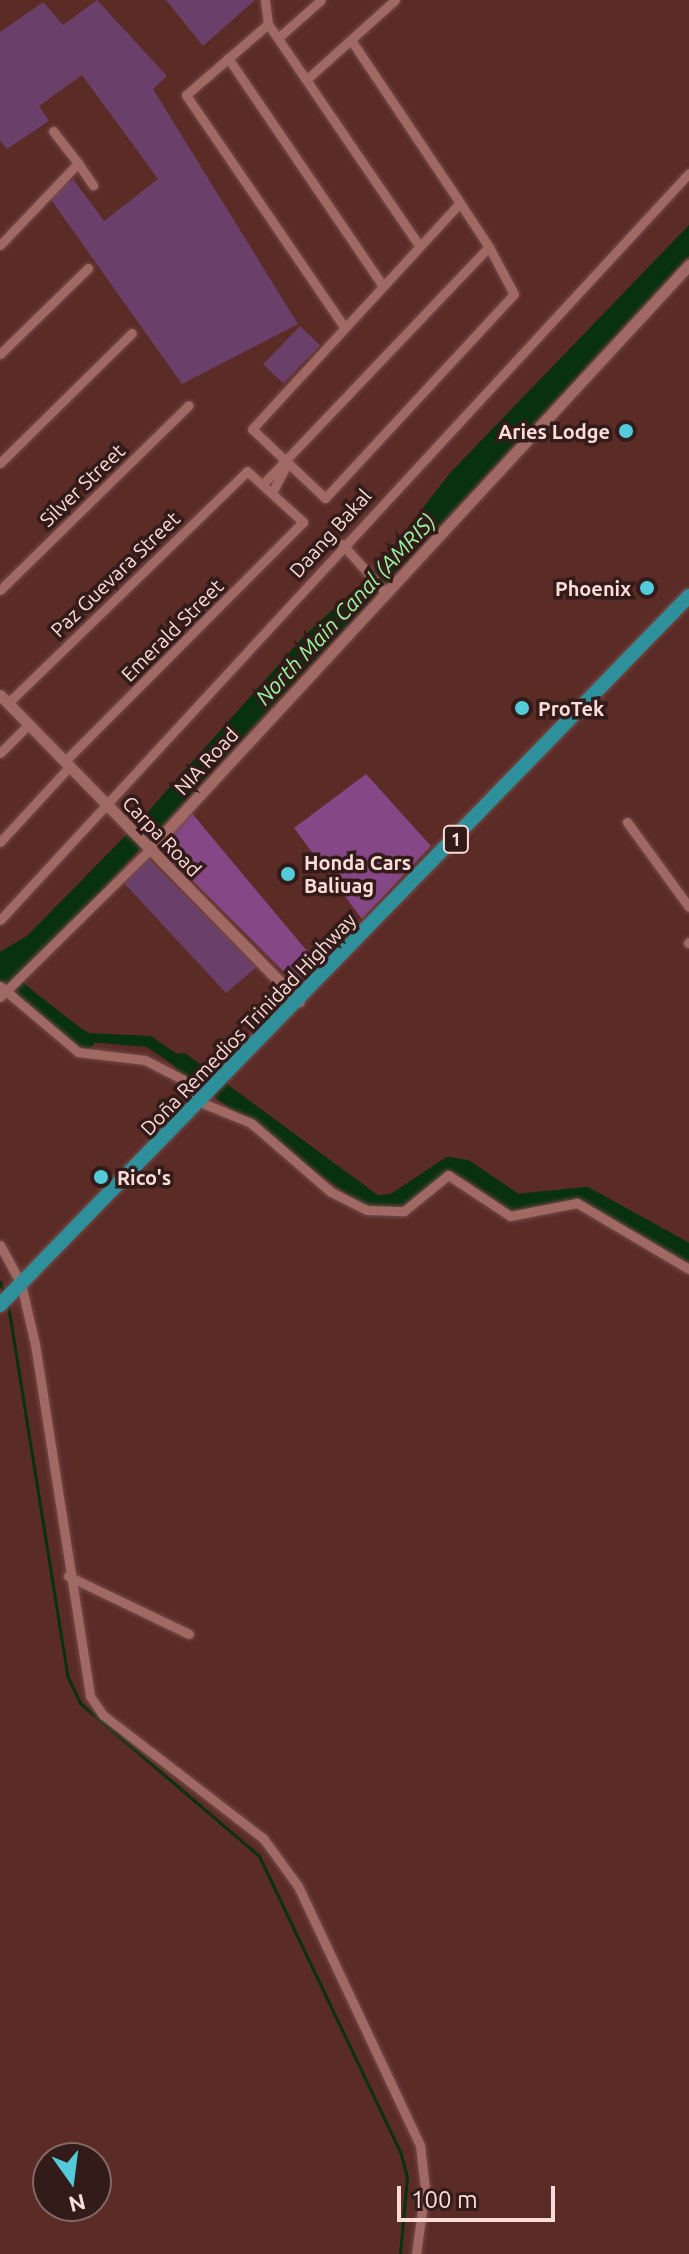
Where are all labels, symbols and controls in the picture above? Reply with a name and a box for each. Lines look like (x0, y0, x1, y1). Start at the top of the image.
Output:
place label: Aries Lodge (498, 419, 610, 443)
marker: Aries Lodge (617, 422, 635, 440)
street label: Silver Street (34, 438, 130, 532)
street label: Daang Bakal (284, 484, 376, 582)
street label: Paz Guevara Street (46, 506, 184, 642)
water label: North Main Canal (AMRIS) (249, 508, 441, 710)
street label: Emerald Street (116, 574, 228, 686)
place label: Phoenix (555, 576, 631, 600)
marker: Phoenix (638, 579, 656, 597)
place label: ProTek (538, 696, 604, 720)
marker: ProTek (513, 699, 531, 717)
street label: NIA Road (169, 722, 243, 800)
street label: Carpa Road (118, 791, 206, 881)
road number: 1 (442, 825, 470, 853)
place label: Honda Cars Baliuag (304, 850, 411, 897)
marker: Honda Cars Baliuag (279, 865, 297, 883)
street label: Doña Remedios Trinidad Highway (135, 908, 361, 1140)
place label: Rico's (117, 1165, 171, 1189)
marker: Rico's (92, 1168, 110, 1186)
north arrow (32, 2142, 112, 2222)
scale bar (401, 2170, 559, 2220)
text: 100 m (411, 2186, 478, 2213)
text: N (66, 2190, 88, 2218)

